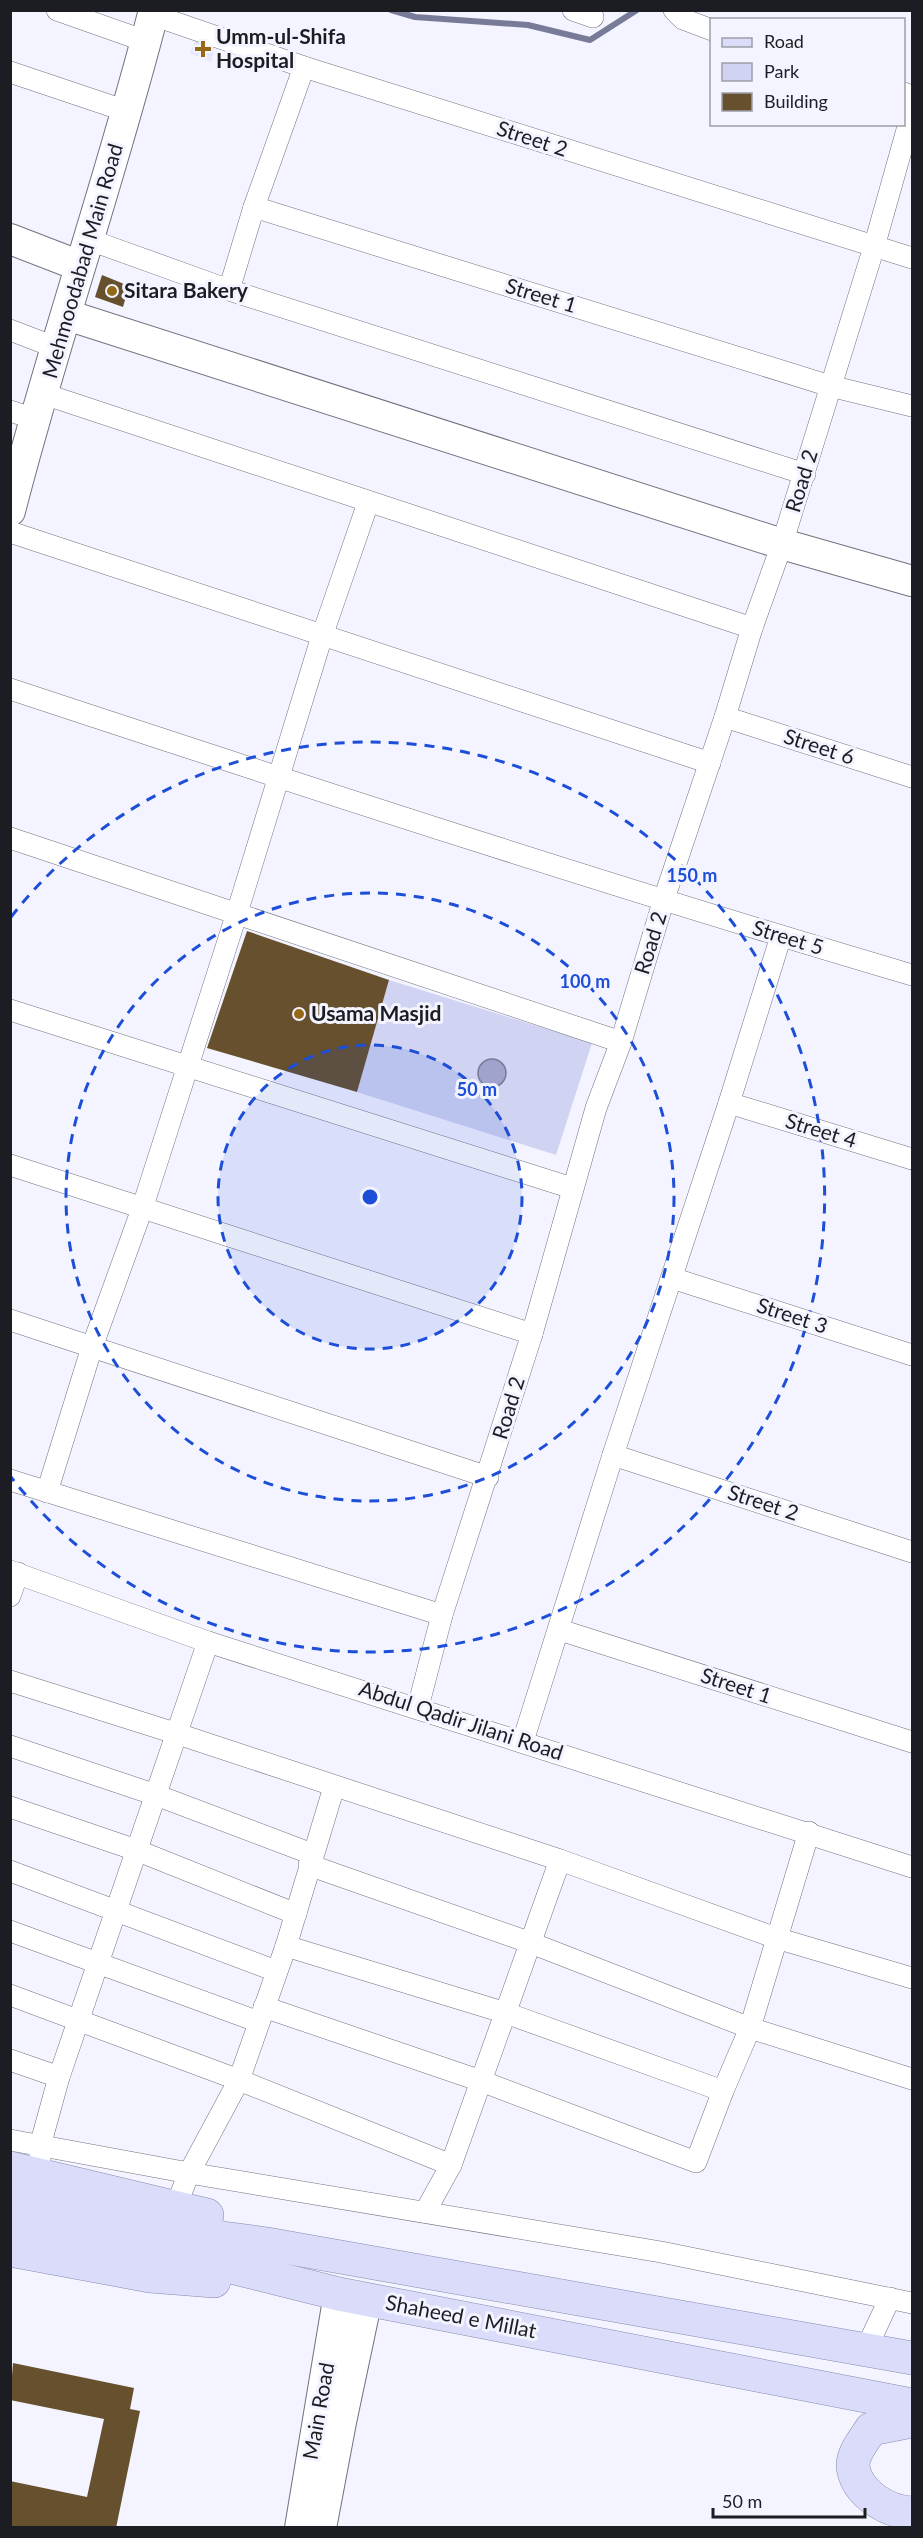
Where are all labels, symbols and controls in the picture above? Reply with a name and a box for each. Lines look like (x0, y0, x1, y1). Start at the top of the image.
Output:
legend (710, 18, 905, 126)
place label: Umm-ul-Shifa Hospital (216, 23, 346, 72)
text: Road (764, 30, 804, 52)
marker: Umm-ul-Shifa Hospital (194, 40, 212, 58)
text: Park (764, 60, 800, 82)
text: Building (764, 90, 828, 112)
street label: Street 2 (494, 114, 571, 161)
street label: Mehmoodabad Main Road (36, 140, 127, 381)
street label: Street 1 (503, 272, 580, 317)
place label: Sitara Bakery (124, 277, 249, 302)
marker: Sitara Bakery (105, 284, 119, 298)
street label: Road 2 (779, 446, 822, 515)
street label: Street 6 (781, 722, 858, 769)
text: 150 m (667, 864, 717, 886)
street label: Road 2 (628, 908, 671, 977)
street label: Street 5 (750, 914, 827, 959)
text: 100 m (560, 970, 610, 992)
place label: Usama Masjid (311, 1000, 441, 1025)
marker: Usama Masjid (292, 1007, 306, 1021)
text: 50 m (457, 1078, 497, 1100)
street label: Street 4 (783, 1107, 860, 1152)
centre of rings (360, 1187, 380, 1207)
street label: Street 3 (754, 1291, 831, 1338)
street label: Road 2 (486, 1373, 529, 1442)
street label: Street 2 (725, 1478, 802, 1525)
street label: Street 1 (698, 1661, 775, 1708)
street label: Abdul Qadir Jilani Road (356, 1675, 567, 1764)
street label: Shaheed e Millat (384, 2289, 539, 2342)
street label: Main Road (297, 2360, 338, 2461)
scale bar (713, 2481, 864, 2519)
text: 50 m (722, 2490, 762, 2512)

